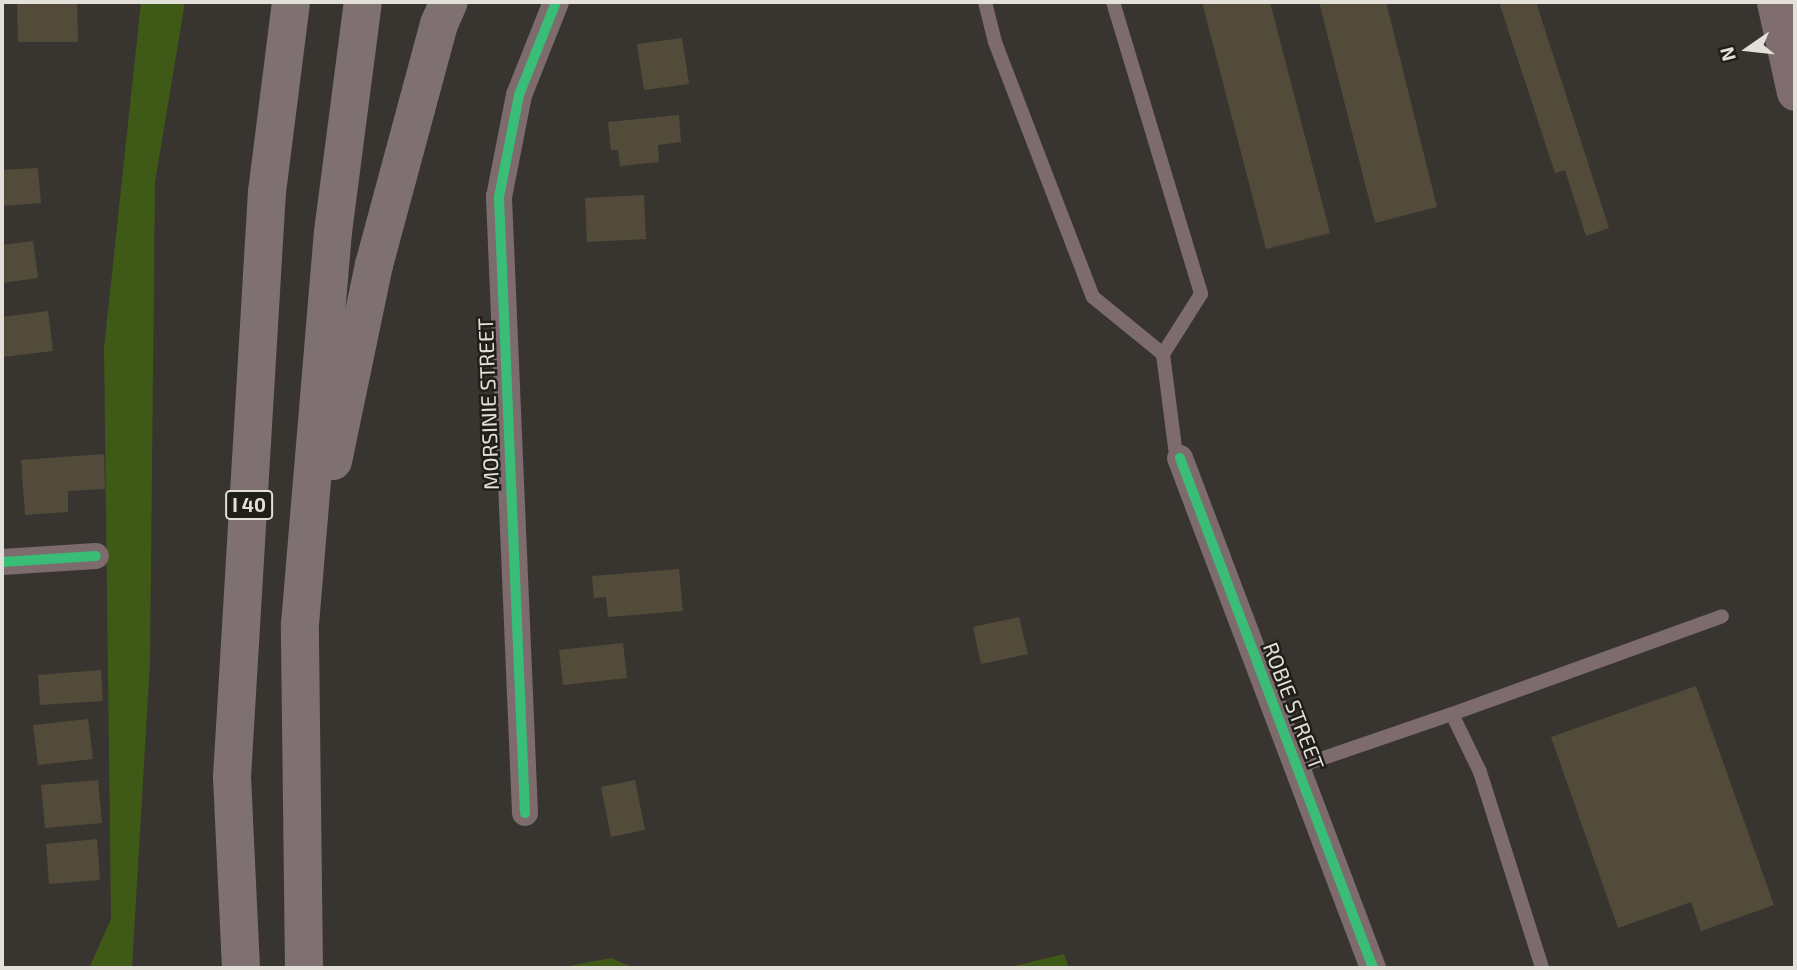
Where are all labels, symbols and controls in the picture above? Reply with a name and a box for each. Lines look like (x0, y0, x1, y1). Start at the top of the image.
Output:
north arrow (1713, 14, 1783, 84)
text: N (1714, 45, 1740, 64)
street label: MORSINIE STREET (472, 318, 504, 490)
road number: I 40 (224, 490, 274, 520)
street label: ROBIE STREET (1258, 639, 1330, 773)

